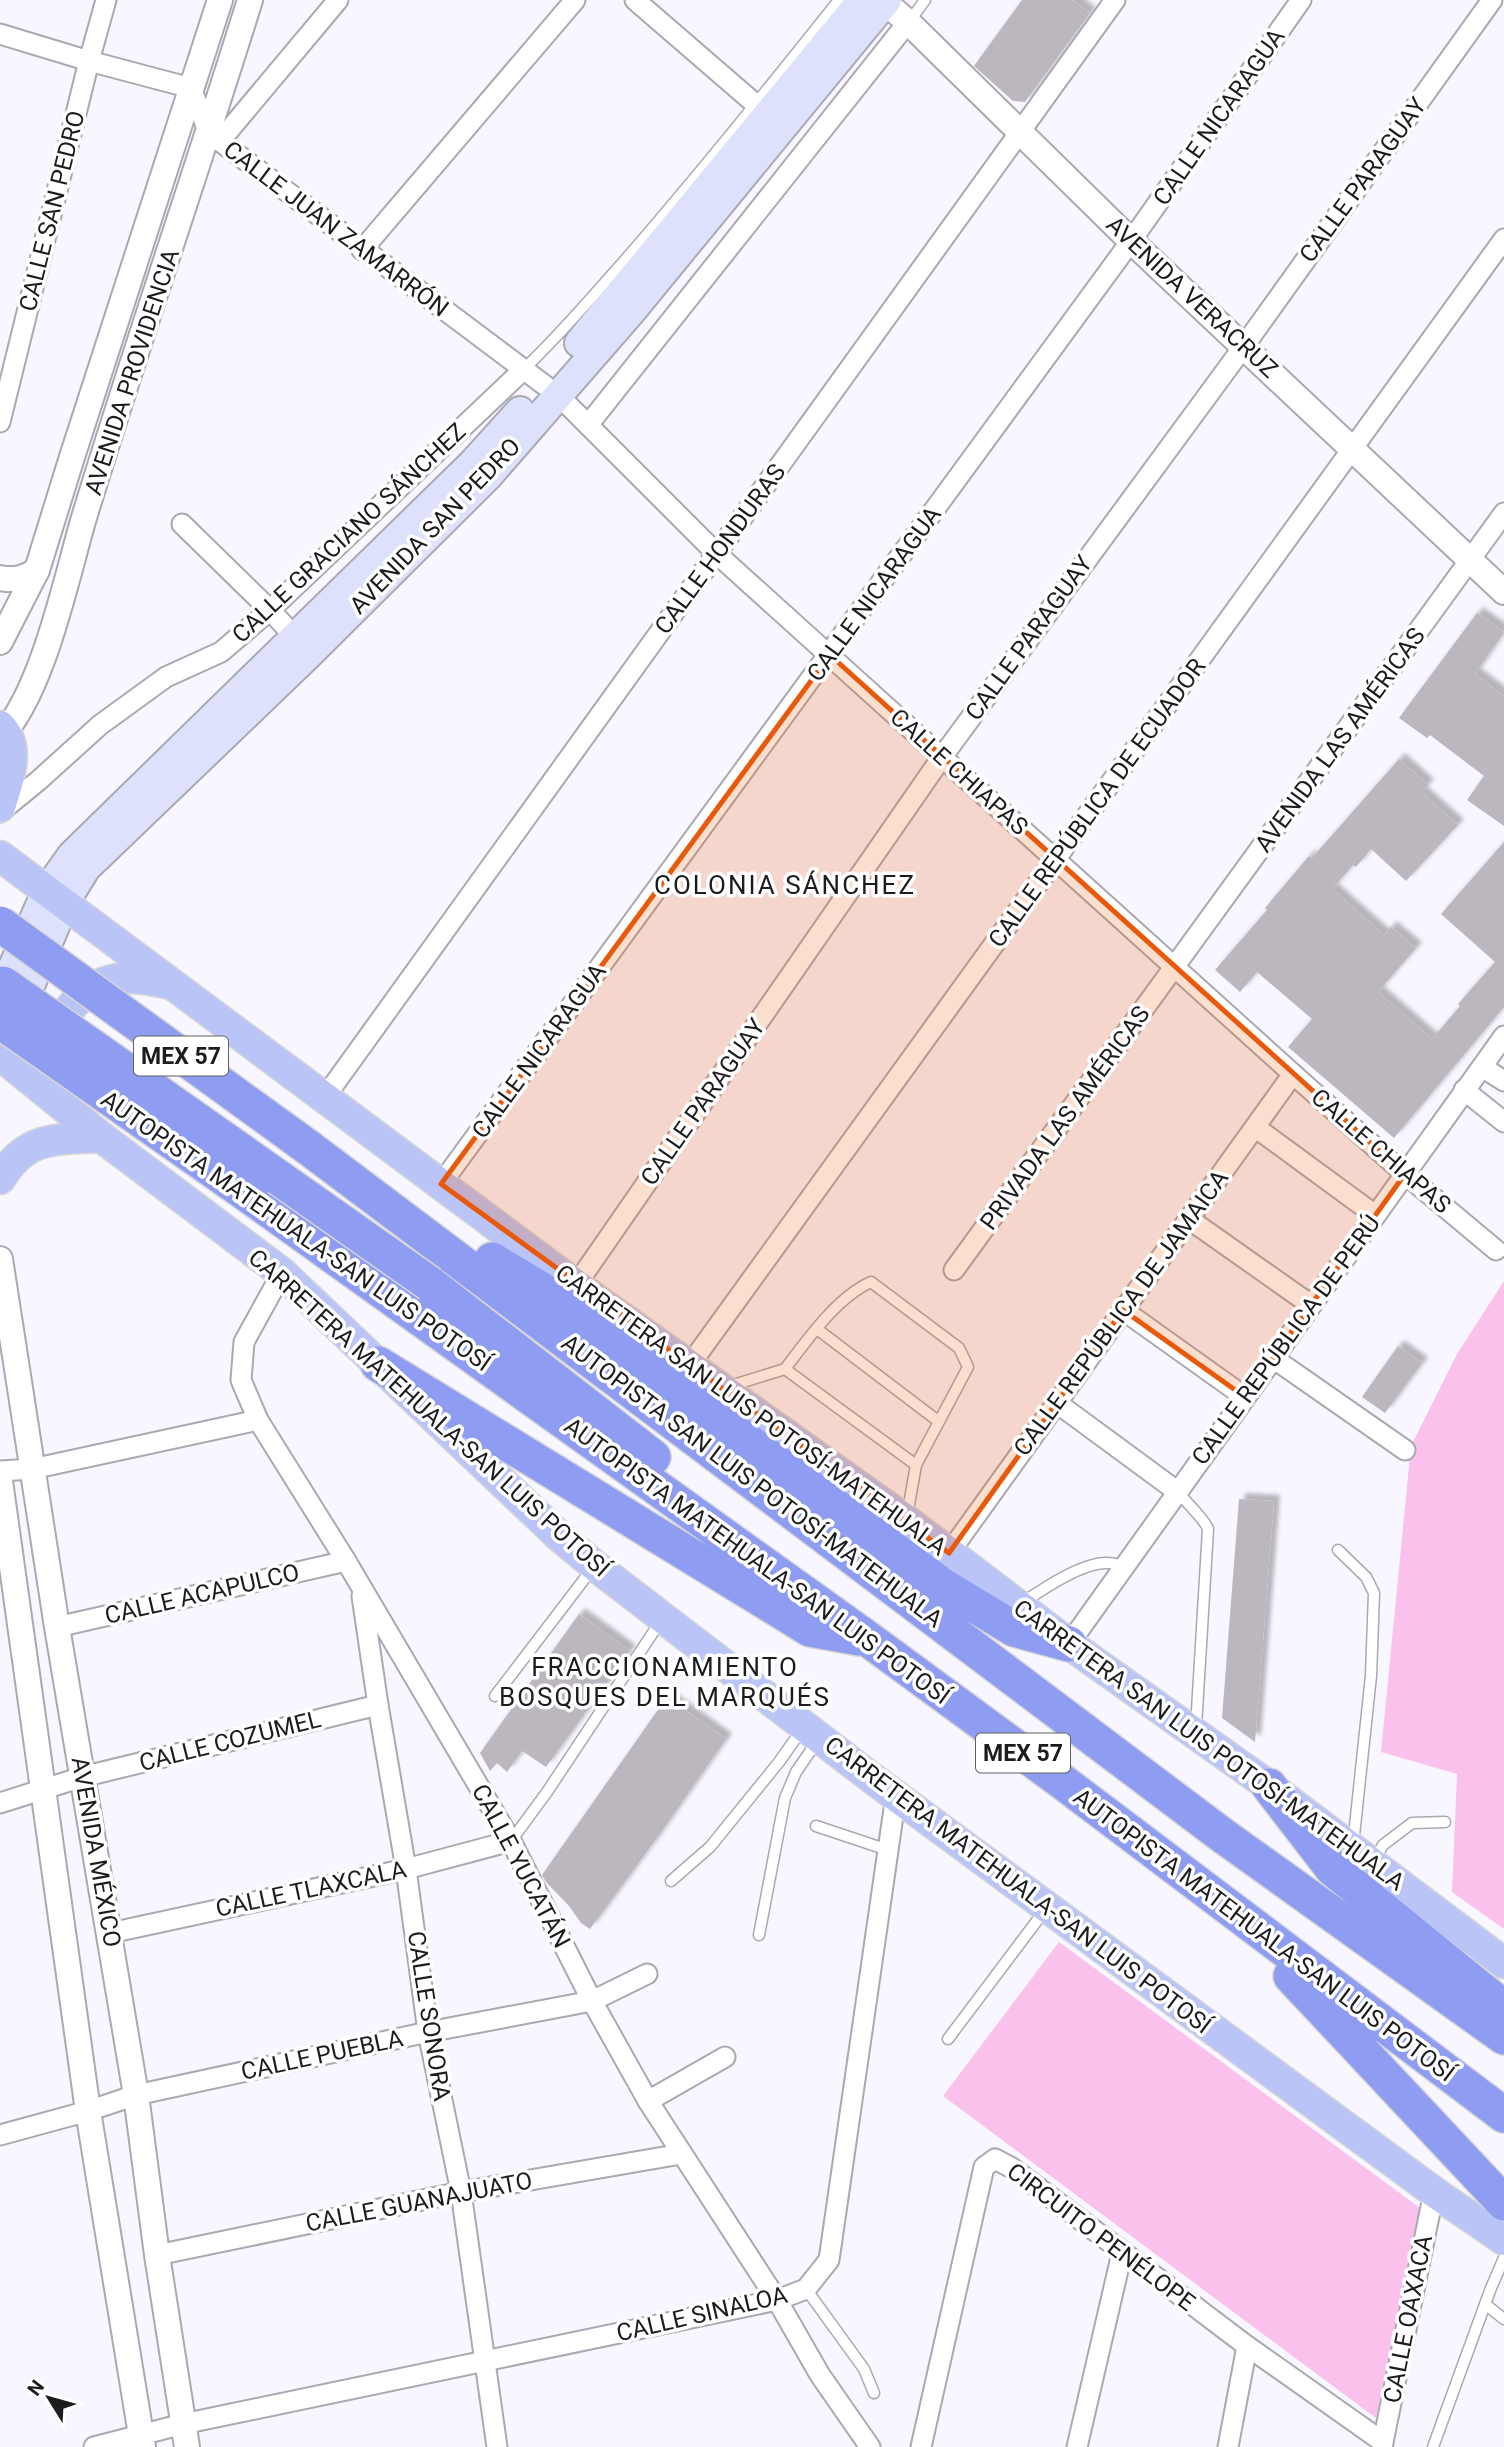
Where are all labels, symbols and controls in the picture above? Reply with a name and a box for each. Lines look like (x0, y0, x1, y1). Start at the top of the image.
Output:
street label: CALLE NICARAGUA (1148, 23, 1291, 211)
street label: CALLE PARAGUAY (1294, 92, 1433, 268)
street label: CALLE SAN PEDRO (14, 108, 90, 314)
street label: CALLE JUAN ZAMARRÓN (218, 135, 454, 323)
street label: AVENIDA VERACRUZ (1101, 210, 1283, 384)
street label: AVENIDA PROVIDENCIA (79, 245, 185, 498)
street label: CALLE GRACIANO SÁNCHEZ (227, 417, 471, 649)
street label: AVENIDA SAN PEDRO (344, 432, 526, 620)
street label: CALLE HONDURAS (649, 458, 791, 640)
street label: CALLE NICARAGUA (801, 501, 947, 687)
street label: CALLE PARAGUAY (960, 550, 1099, 726)
street label: AVENIDA LAS AMÉRICAS (1249, 622, 1431, 858)
street label: CALLE REPÚBLICA DE ECUADOR (983, 653, 1211, 953)
street label: CALLE CHIAPAS (884, 703, 1034, 841)
district label: COLONIA SÁNCHEZ (654, 870, 916, 900)
street label: CALLE NICARAGUA (466, 958, 612, 1144)
street label: PRIVADA LAS AMÉRICAS (974, 1001, 1156, 1235)
street label: CALLE PARAGUAY (635, 1013, 771, 1191)
road number: MEX 57 (134, 1036, 228, 1076)
street label: CALLE CHIAPAS (1306, 1083, 1456, 1219)
street label: AUTOPISTA MATEHUALA-SAN LUIS POTOSÍ (96, 1085, 497, 1377)
street label: CALLE REPÚBLICA DE JAMAICA (1008, 1164, 1234, 1461)
street label: CALLE REPÚBLICA DE PERÚ (1186, 1210, 1386, 1470)
street label: CARRETERA MATEHUALA-SAN LUIS POTOSÍ (243, 1243, 616, 1583)
street label: CARRETERA SAN LUIS POTOSÍ-MATEHUALA (550, 1259, 952, 1561)
street label: AUTOPISTA SAN LUIS POTOSÍ-MATEHUALA (556, 1329, 948, 1634)
street label: AUTOPISTA MATEHUALA-SAN LUIS POTOSÍ (559, 1412, 955, 1711)
street label: CALLE ACAPULCO (102, 1558, 302, 1630)
street label: CARRETERA SAN LUIS POTOSÍ-MATEHUALA (1008, 1594, 1410, 1896)
district label: FRACCIONAMIENTO BOSQUES DEL MARQUÉS (499, 1652, 831, 1712)
street label: CALLE COZUMEL (136, 1705, 324, 1777)
street label: CARRETERA MATEHUALA-SAN LUIS POTOSÍ (819, 1731, 1217, 2040)
road number: MEX 57 (976, 1734, 1070, 1772)
street label: AVENIDA MÉXICO (65, 1755, 127, 1949)
street label: CALLE YUCATÁN (466, 1779, 576, 1953)
street label: AUTOPISTA MATEHUALA-SAN LUIS POTOSÍ (1068, 1783, 1460, 2088)
street label: CALLE TLAXCALA (213, 1855, 409, 1923)
street label: CALLE SONORA (402, 1929, 456, 2103)
street label: CALLE PUEBLA (238, 2024, 406, 2086)
street label: CIRCUITO PENÉLOPE (1002, 2157, 1200, 2317)
street label: CALLE GUANAJUATO (303, 2166, 535, 2238)
street label: CALLE OAXACA (1378, 2232, 1438, 2405)
street label: CALLE SINALOA (614, 2281, 791, 2347)
north arrow (14, 2363, 84, 2433)
text: N (23, 2376, 49, 2400)

